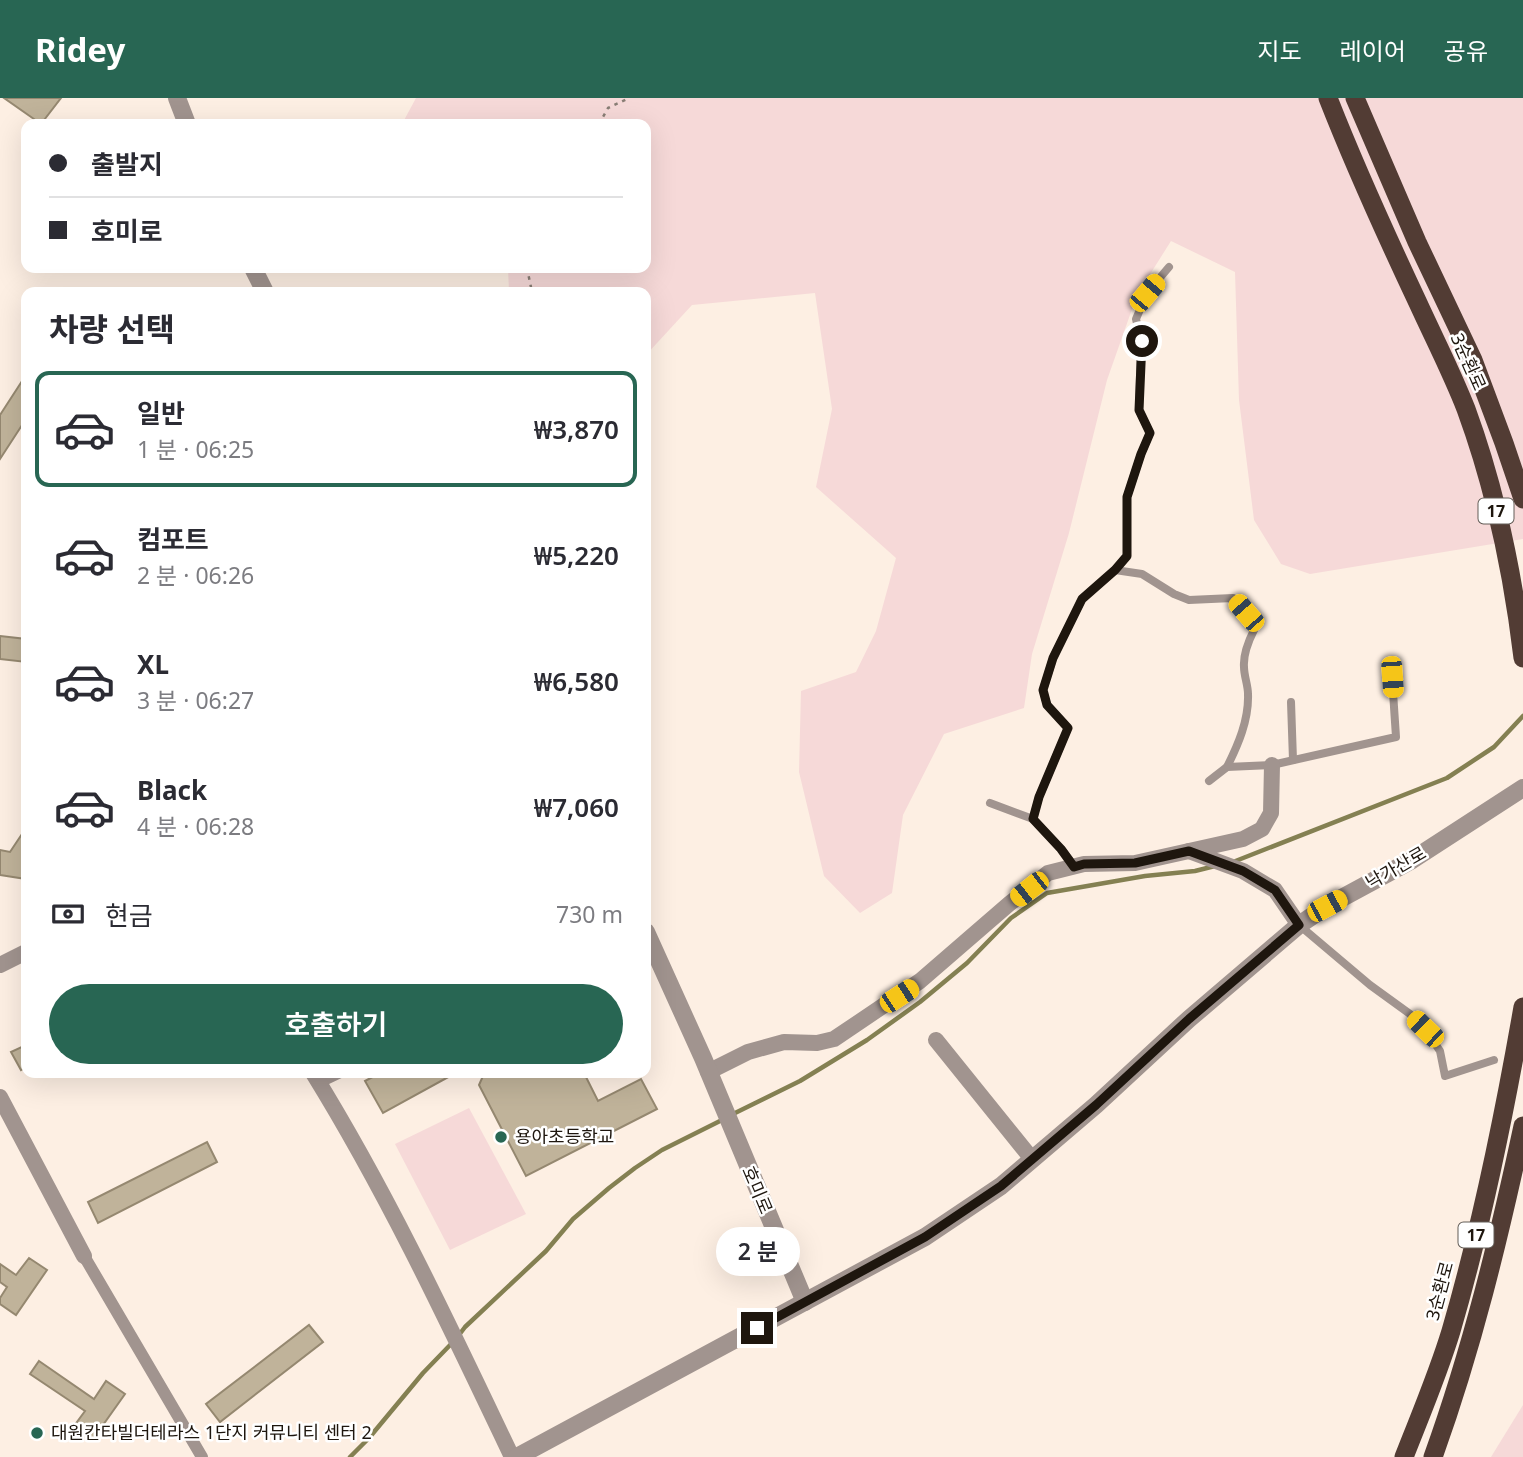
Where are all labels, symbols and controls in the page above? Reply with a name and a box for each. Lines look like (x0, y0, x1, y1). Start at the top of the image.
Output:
text: Ridey (35, 27, 125, 72)
text: 지도 (1257, 34, 1302, 67)
text: 레이어 (1340, 34, 1406, 67)
text: 공유 (1444, 34, 1488, 67)
text: 출발지 (91, 146, 163, 182)
text: 호미로 (91, 213, 163, 249)
car (1126, 270, 1169, 316)
text: 차량 선택 (49, 307, 175, 350)
route start (1126, 325, 1158, 357)
street label: 3순환로 (1446, 329, 1492, 394)
text: 일반 (137, 395, 185, 431)
icon: car (53, 398, 116, 461)
text: ₩3,870 (534, 411, 619, 447)
text: 1 분 · 06:25 (137, 433, 254, 465)
road number: 17 (1478, 498, 1514, 524)
text: 컴포트 (137, 521, 209, 557)
icon: car (53, 524, 116, 587)
text: ₩5,220 (534, 537, 619, 573)
text: 2 분 · 06:26 (137, 559, 254, 591)
car (1225, 590, 1268, 636)
text: XL (137, 646, 169, 682)
icon: car (53, 650, 116, 713)
car (1381, 655, 1404, 699)
text: ₩6,580 (534, 663, 619, 699)
text: 3 분 · 06:27 (137, 684, 254, 716)
text: Black (137, 772, 207, 808)
icon: car (53, 776, 116, 839)
text: ₩7,060 (534, 789, 619, 825)
text: 4 분 · 06:28 (137, 810, 254, 842)
street label: 낙가산로 (1361, 840, 1430, 894)
car (1006, 868, 1053, 910)
car (1304, 887, 1351, 925)
icon: cash (49, 895, 87, 933)
text: 현금 (105, 897, 153, 933)
text: 730 m (556, 898, 623, 930)
car (876, 976, 923, 1016)
button: 호출하기 (49, 984, 623, 1064)
car (1403, 1007, 1448, 1051)
place label: 용아초등학교 (515, 1124, 614, 1148)
marker: 용아초등학교 (493, 1129, 509, 1145)
street label: 호미로 (737, 1162, 779, 1217)
road number: 17 (1458, 1222, 1494, 1247)
callout: 2 분 (715, 1226, 799, 1276)
text: 2 분 (738, 1235, 778, 1267)
street label: 3순환로 (1420, 1259, 1458, 1323)
route end (741, 1312, 773, 1344)
place label: 대원칸타빌더테라스 1단지 커뮤니티 센터 2 (51, 1420, 372, 1444)
marker: 대원칸타빌더테라스 1단지 커뮤니티 센터 2 (29, 1425, 45, 1441)

